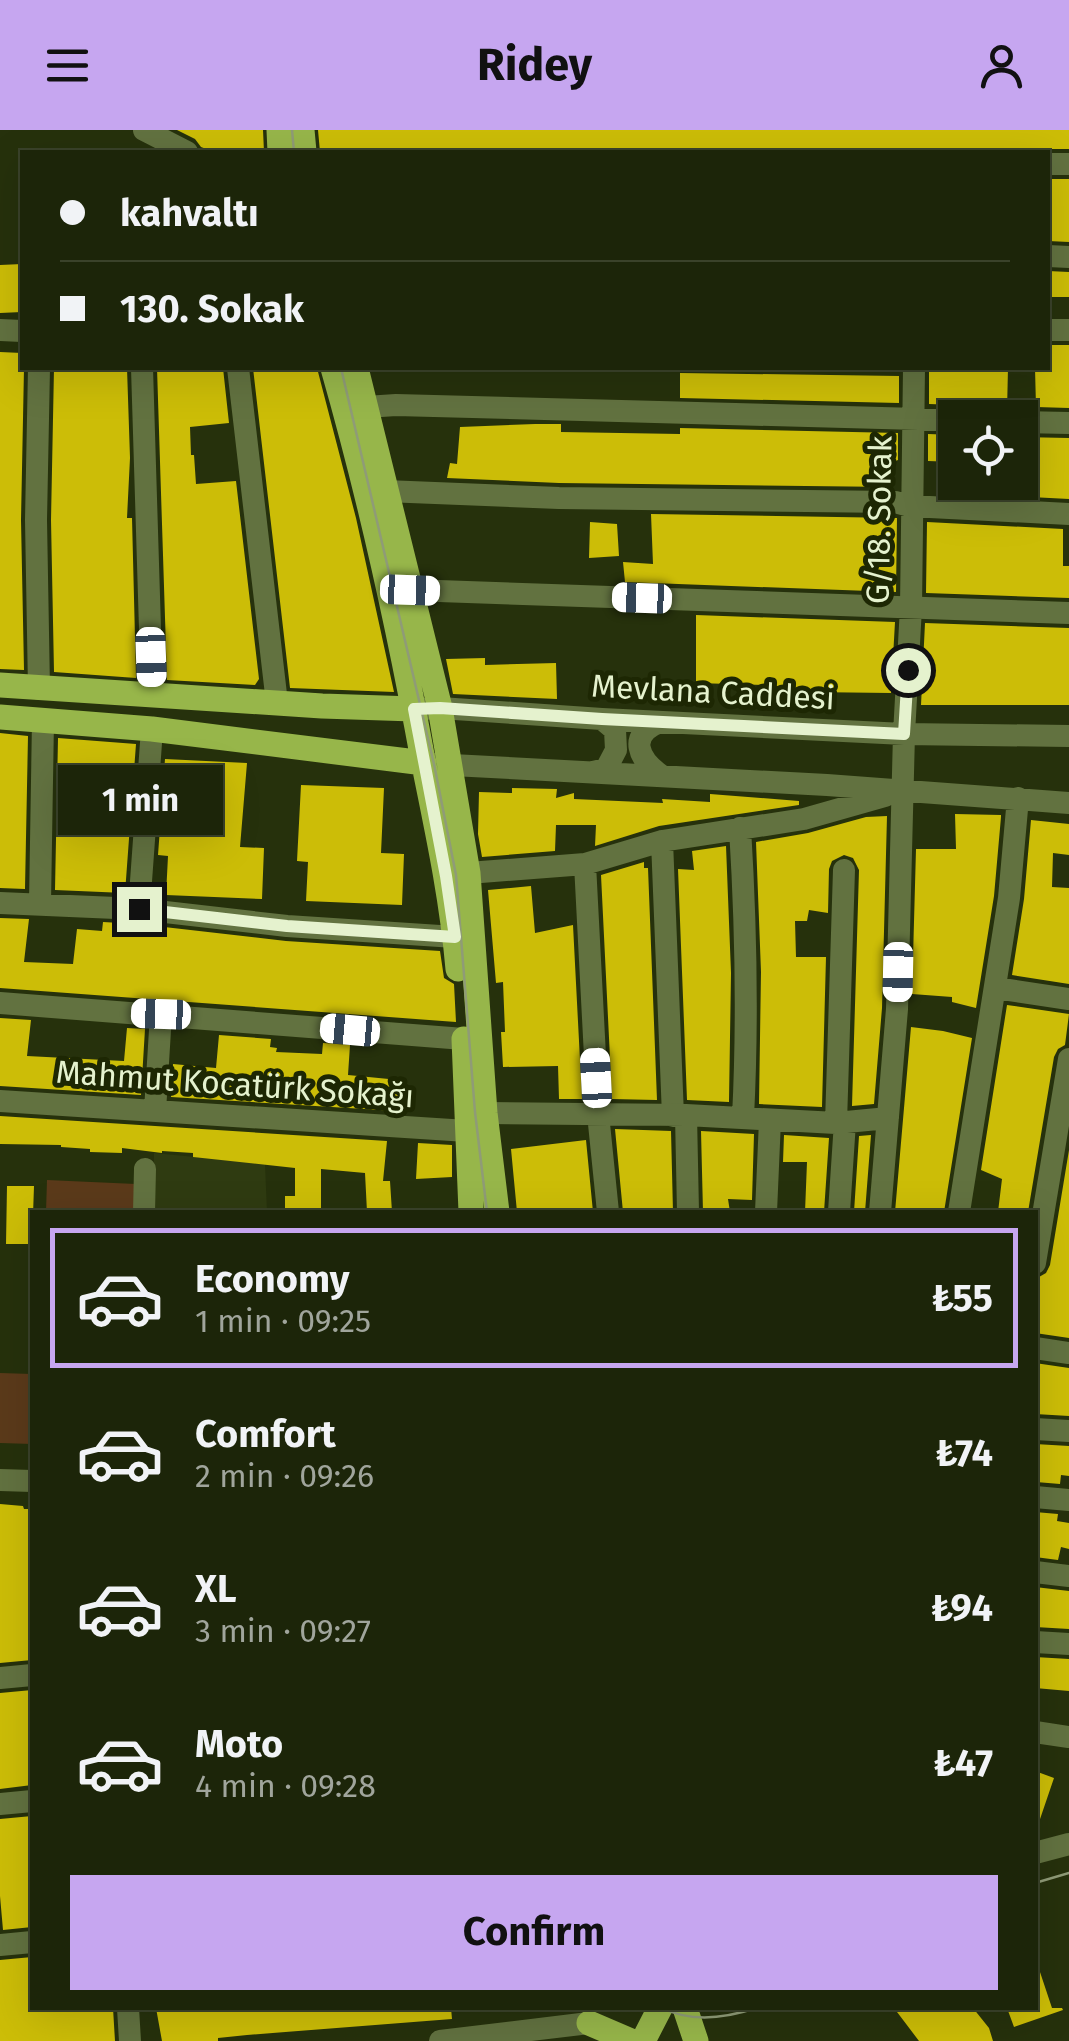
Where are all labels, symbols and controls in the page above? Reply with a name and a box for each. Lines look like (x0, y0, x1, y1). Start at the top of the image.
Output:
icon: menu (40, 38, 95, 93)
text: Ridey (477, 38, 592, 92)
icon: person (974, 38, 1029, 93)
text: kahvaltı (120, 190, 259, 236)
text: 130. Sokak (120, 286, 304, 332)
map controls (938, 400, 1038, 500)
button: locate (938, 400, 1038, 500)
street label: G/18. Sokak (859, 435, 899, 605)
car (379, 574, 441, 606)
car (611, 582, 673, 614)
car (135, 626, 167, 688)
route start (886, 648, 931, 693)
street label: Mevlana Caddesi (590, 667, 836, 717)
callout: 1 min (56, 764, 222, 834)
text: 1 min (102, 781, 179, 819)
route end (117, 887, 162, 932)
car (882, 942, 914, 1002)
car (130, 998, 192, 1030)
car (319, 1012, 381, 1048)
car (579, 1047, 613, 1109)
street label: Mahmut Kocatürk Sokağı (55, 1053, 415, 1115)
icon: car (75, 1253, 165, 1343)
text: Economy (195, 1256, 350, 1302)
text: ₺55 (931, 1275, 993, 1321)
text: 1 min · 09:25 (195, 1302, 371, 1340)
icon: car (75, 1408, 165, 1498)
text: Comfort (195, 1411, 336, 1457)
text: ₺74 (935, 1430, 993, 1476)
text: 2 min · 09:26 (195, 1457, 374, 1495)
icon: car (75, 1563, 165, 1653)
text: XL (195, 1566, 237, 1612)
text: ₺94 (931, 1585, 993, 1631)
text: 3 min · 09:27 (195, 1612, 371, 1650)
icon: car (75, 1718, 165, 1808)
text: Moto (195, 1721, 283, 1767)
text: ₺47 (933, 1740, 993, 1786)
text: 4 min · 09:28 (195, 1767, 376, 1805)
button: Confirm (70, 1875, 998, 1990)

